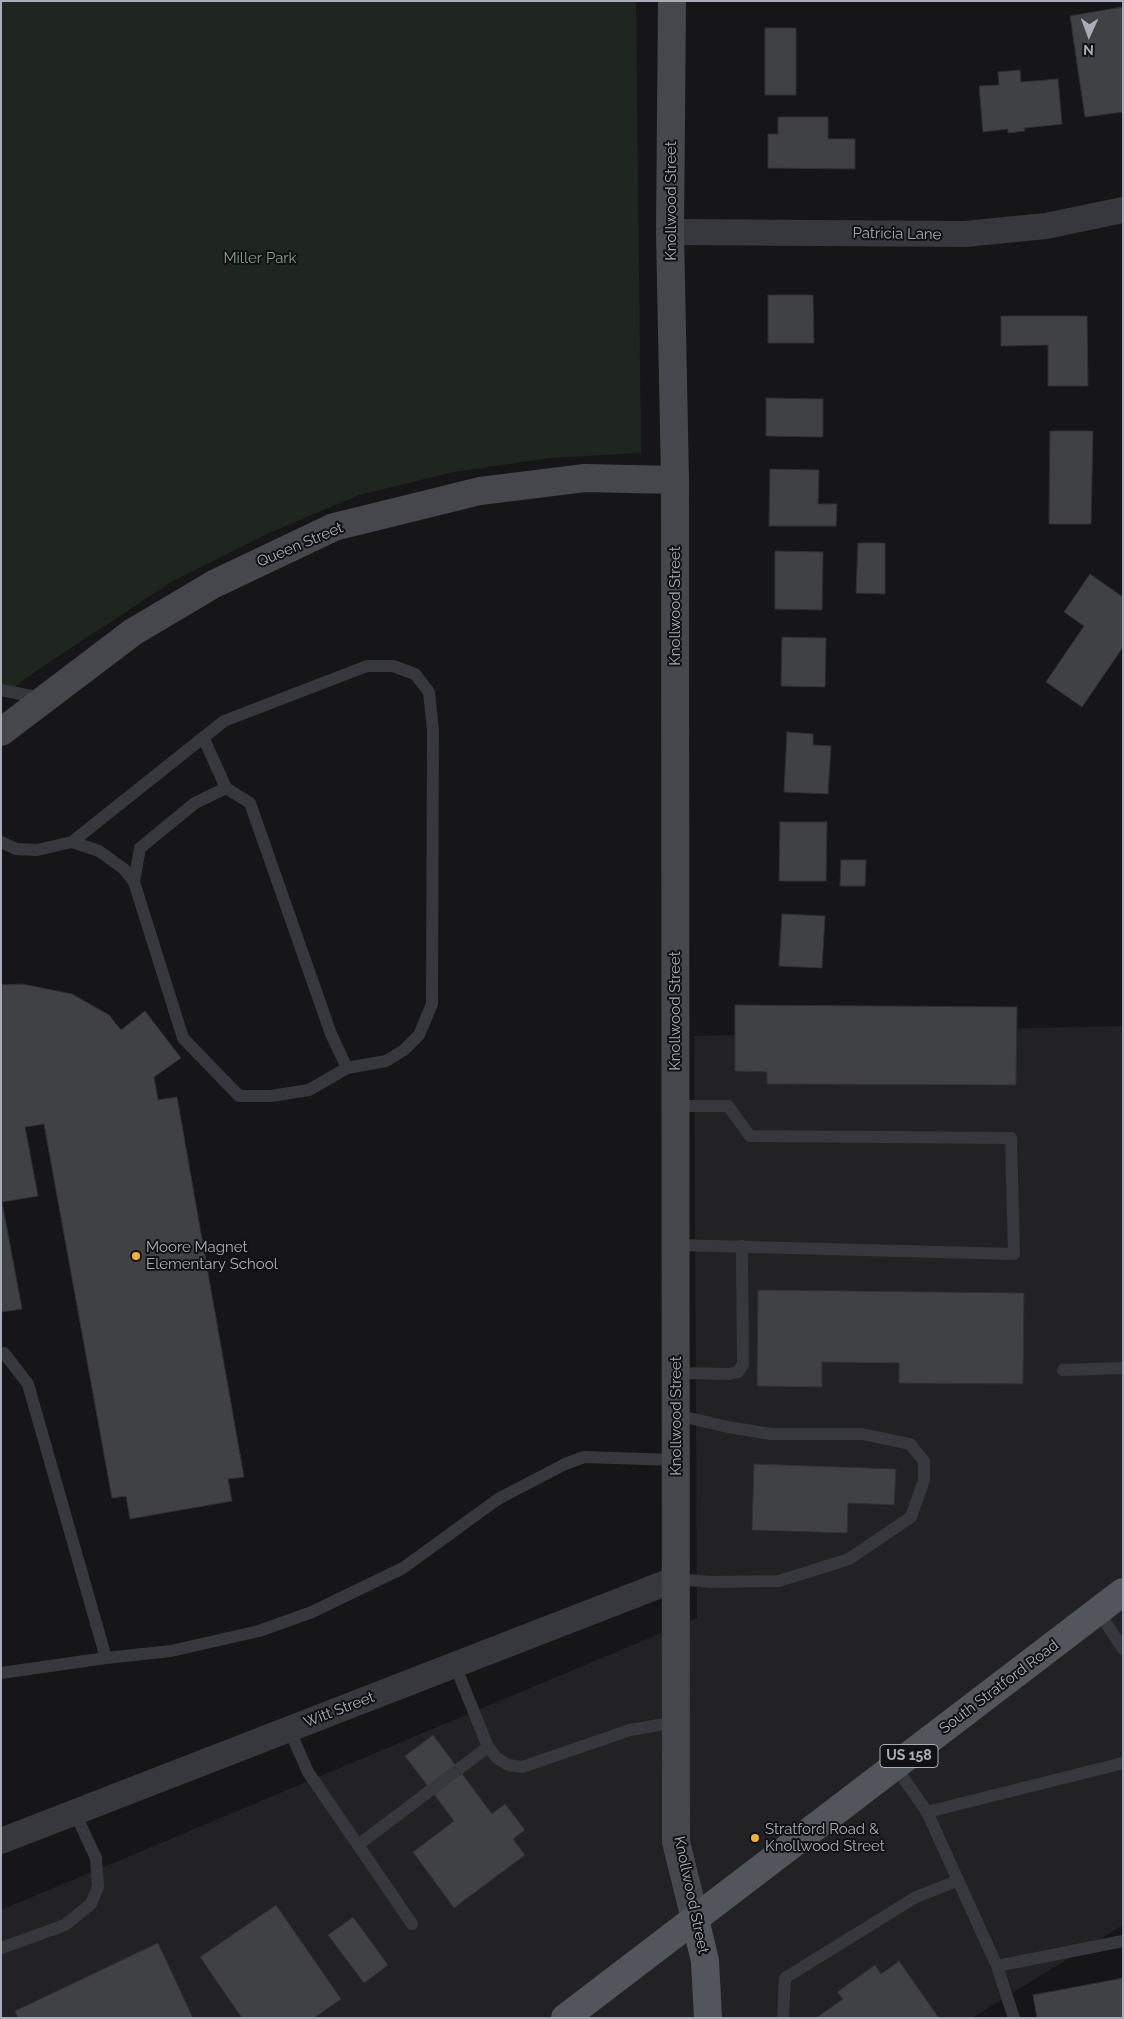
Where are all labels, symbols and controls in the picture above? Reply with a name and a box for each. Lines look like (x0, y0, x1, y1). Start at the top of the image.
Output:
north arrow (1064, 10, 1114, 60)
text: N (1083, 42, 1094, 58)
street label: Knollwood Street (662, 141, 680, 261)
street label: Patricia Lane (852, 224, 942, 244)
park label: Miller Park (223, 249, 297, 267)
street label: Queen Street (254, 519, 346, 571)
street label: Knollwood Street (666, 546, 684, 666)
street label: Knollwood Street (666, 951, 684, 1071)
place label: Moore Magnet Elementary School (146, 1238, 278, 1273)
marker: Moore Magnet Elementary School (130, 1250, 142, 1262)
street label: Knollwood Street (667, 1356, 685, 1476)
street label: South Stratford Road (936, 1636, 1062, 1738)
street label: Witt Street (301, 1688, 377, 1732)
road number: US 158 (880, 1744, 938, 1768)
place label: Stratford Road & Knollwood Street (765, 1820, 885, 1855)
marker: Stratford Road & Knollwood Street (749, 1832, 761, 1844)
street label: Knollwood Street (670, 1835, 712, 1955)

